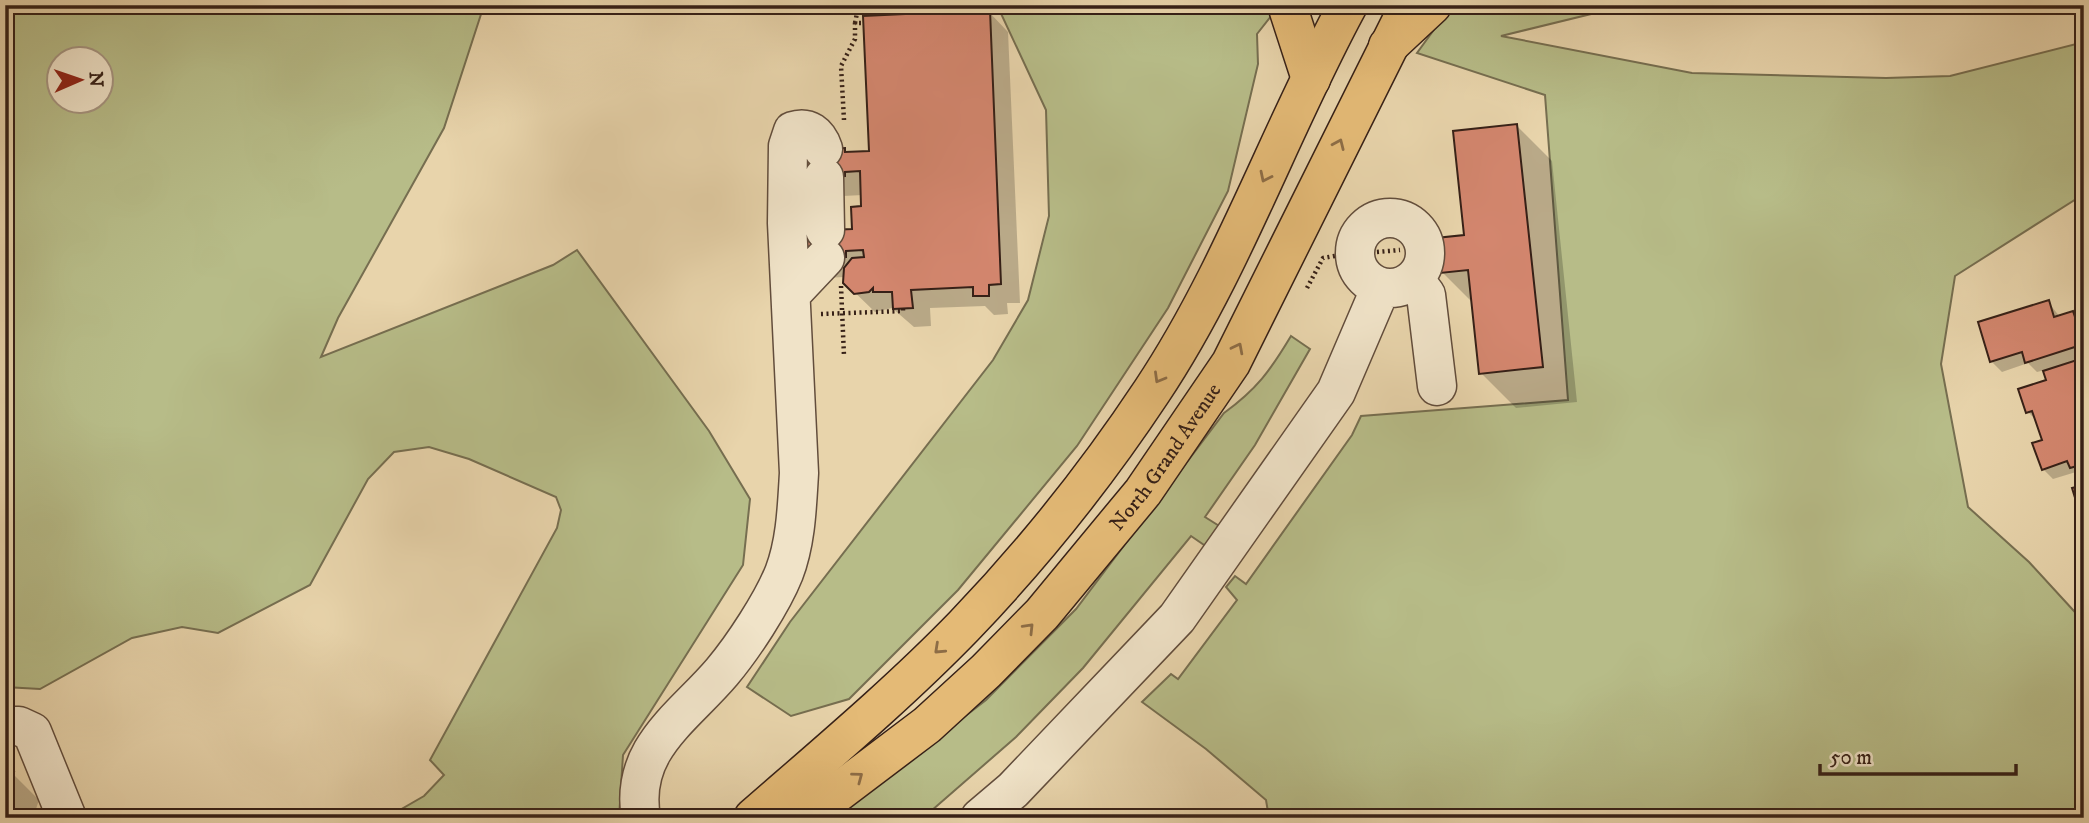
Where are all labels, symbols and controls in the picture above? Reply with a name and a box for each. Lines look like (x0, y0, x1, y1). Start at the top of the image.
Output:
north arrow (46, 46, 116, 116)
text: N (84, 71, 107, 88)
one-way arrow (1331, 139, 1345, 151)
one-way arrow (1259, 170, 1273, 182)
one-way arrow (1230, 343, 1244, 355)
one-way arrow (1154, 371, 1167, 384)
street label: North Grand Avenue (1104, 378, 1227, 536)
one-way arrow (1021, 623, 1034, 636)
one-way arrow (934, 641, 947, 654)
scale bar (1820, 732, 2016, 776)
text: 50 m (1830, 745, 1872, 771)
one-way arrow (850, 772, 863, 785)

